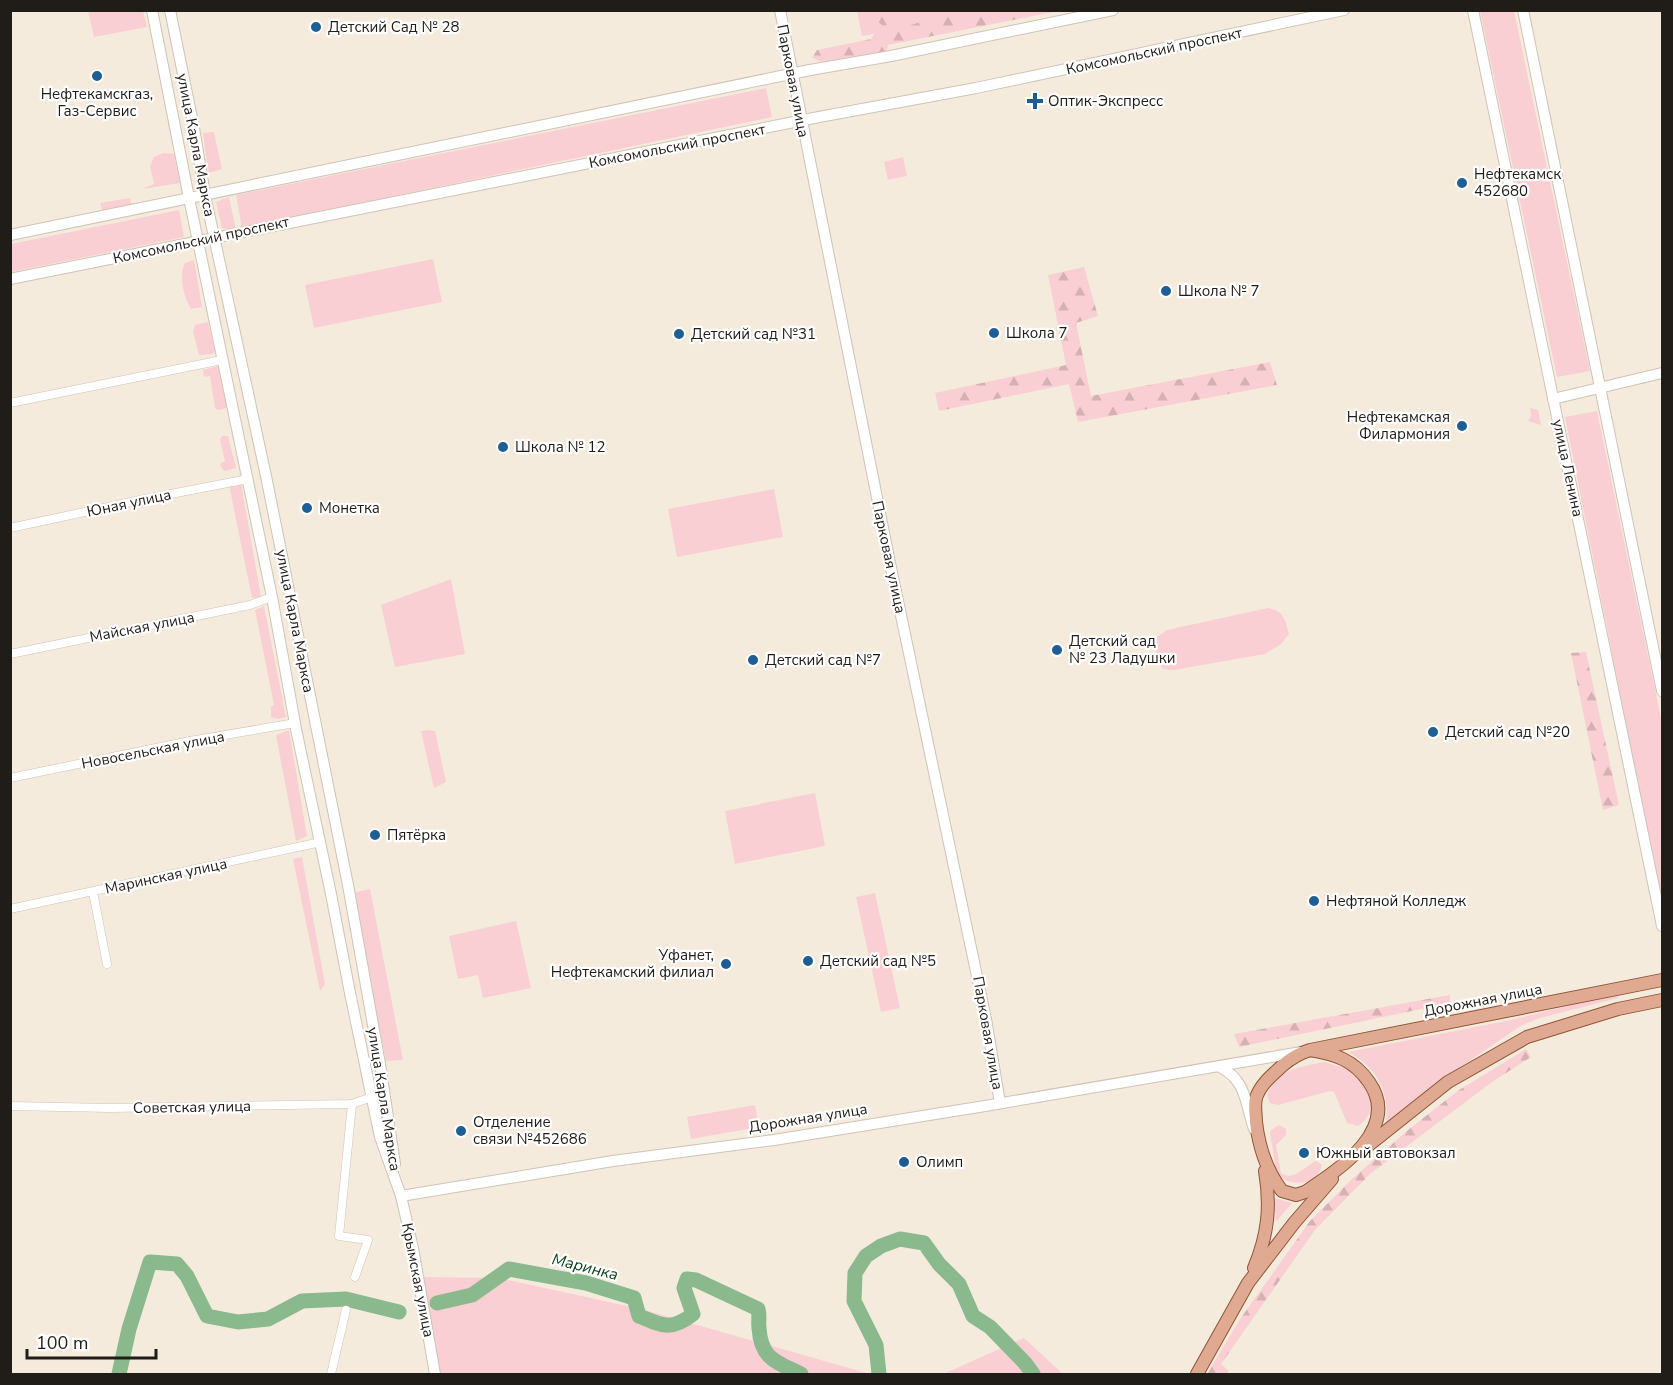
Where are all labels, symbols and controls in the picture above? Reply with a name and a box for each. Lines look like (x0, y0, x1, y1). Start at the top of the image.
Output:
place label: Детский Сад № 28 (328, 17, 460, 37)
marker: Детский Сад № 28 (309, 20, 323, 34)
street label: Комсомольский проспект (1064, 22, 1244, 79)
street label: Парковая улица (772, 23, 814, 139)
marker: Нефтекамскгаз, Газ-Сервис (90, 69, 104, 83)
street label: улица Карла Маркса (172, 72, 220, 218)
place label: Нефтекамскгаз, Газ-Сервис (41, 84, 153, 121)
place label: Оптик-Экспресс (1048, 91, 1163, 111)
marker: Оптик-Экспресс (1026, 92, 1044, 110)
street label: Комсомольский проспект (587, 119, 767, 173)
place label: Нефтекамск 452680 (1474, 164, 1561, 201)
marker: Нефтекамск 452680 (1455, 176, 1469, 190)
street label: Комсомольский проспект (111, 211, 291, 268)
place label: Школа № 7 (1178, 281, 1260, 301)
marker: Школа № 7 (1159, 284, 1173, 298)
place label: Школа 7 (1006, 323, 1068, 343)
place label: Детский сад №31 (691, 324, 816, 344)
marker: Школа 7 (987, 326, 1001, 340)
marker: Детский сад №31 (672, 327, 686, 341)
place label: Нефтекамская Филармония (1347, 407, 1450, 444)
street label: улица Ленина (1548, 417, 1588, 519)
marker: Нефтекамская Филармония (1455, 419, 1469, 433)
place label: Школа № 12 (515, 437, 606, 457)
marker: Школа № 12 (496, 440, 510, 454)
street label: Юная улица (85, 484, 173, 522)
place label: Монетка (319, 498, 380, 518)
street label: Парковая улица (867, 499, 911, 615)
marker: Монетка (300, 501, 314, 515)
street label: улица Карла Маркса (271, 548, 319, 694)
street label: Майская улица (88, 607, 196, 647)
place label: Детский сад № 23 Ладушки (1069, 631, 1175, 668)
marker: Детский сад № 23 Ладушки (1050, 643, 1064, 657)
place label: Детский сад №7 (765, 650, 881, 670)
marker: Детский сад №7 (746, 653, 760, 667)
place label: Детский сад №20 (1445, 722, 1570, 742)
marker: Детский сад №20 (1426, 725, 1440, 739)
street label: Новосельская улица (80, 726, 226, 774)
place label: Пятёрка (387, 825, 446, 845)
marker: Пятёрка (368, 828, 382, 842)
street label: Маринская улица (103, 853, 229, 899)
place label: Нефтяной Колледж (1326, 891, 1466, 911)
marker: Нефтяной Колледж (1307, 894, 1321, 908)
place label: Уфанет, Нефтекамский филиал (551, 945, 714, 982)
place label: Детский сад №5 (820, 951, 936, 971)
marker: Детский сад №5 (801, 954, 815, 968)
marker: Уфанет, Нефтекамский филиал (719, 957, 733, 971)
street label: Парковая улица (968, 975, 1008, 1091)
street label: Дорожная улица (1422, 979, 1544, 1021)
street label: улица Карла Маркса (363, 1026, 405, 1172)
street label: Советская улица (133, 1096, 251, 1118)
street label: Дорожная улица (747, 1099, 869, 1137)
place label: Отделение связи №452686 (473, 1112, 587, 1149)
marker: Отделение связи №452686 (454, 1124, 468, 1138)
place label: Южный автовокзал (1316, 1143, 1456, 1163)
marker: Южный автовокзал (1297, 1146, 1311, 1160)
place label: Олимп (916, 1152, 963, 1172)
marker: Олимп (897, 1155, 911, 1169)
street label: Крымская улица (397, 1221, 439, 1339)
water label: Маринка (550, 1248, 620, 1286)
scale bar (27, 1322, 156, 1360)
text: 100 m (36, 1331, 88, 1355)

